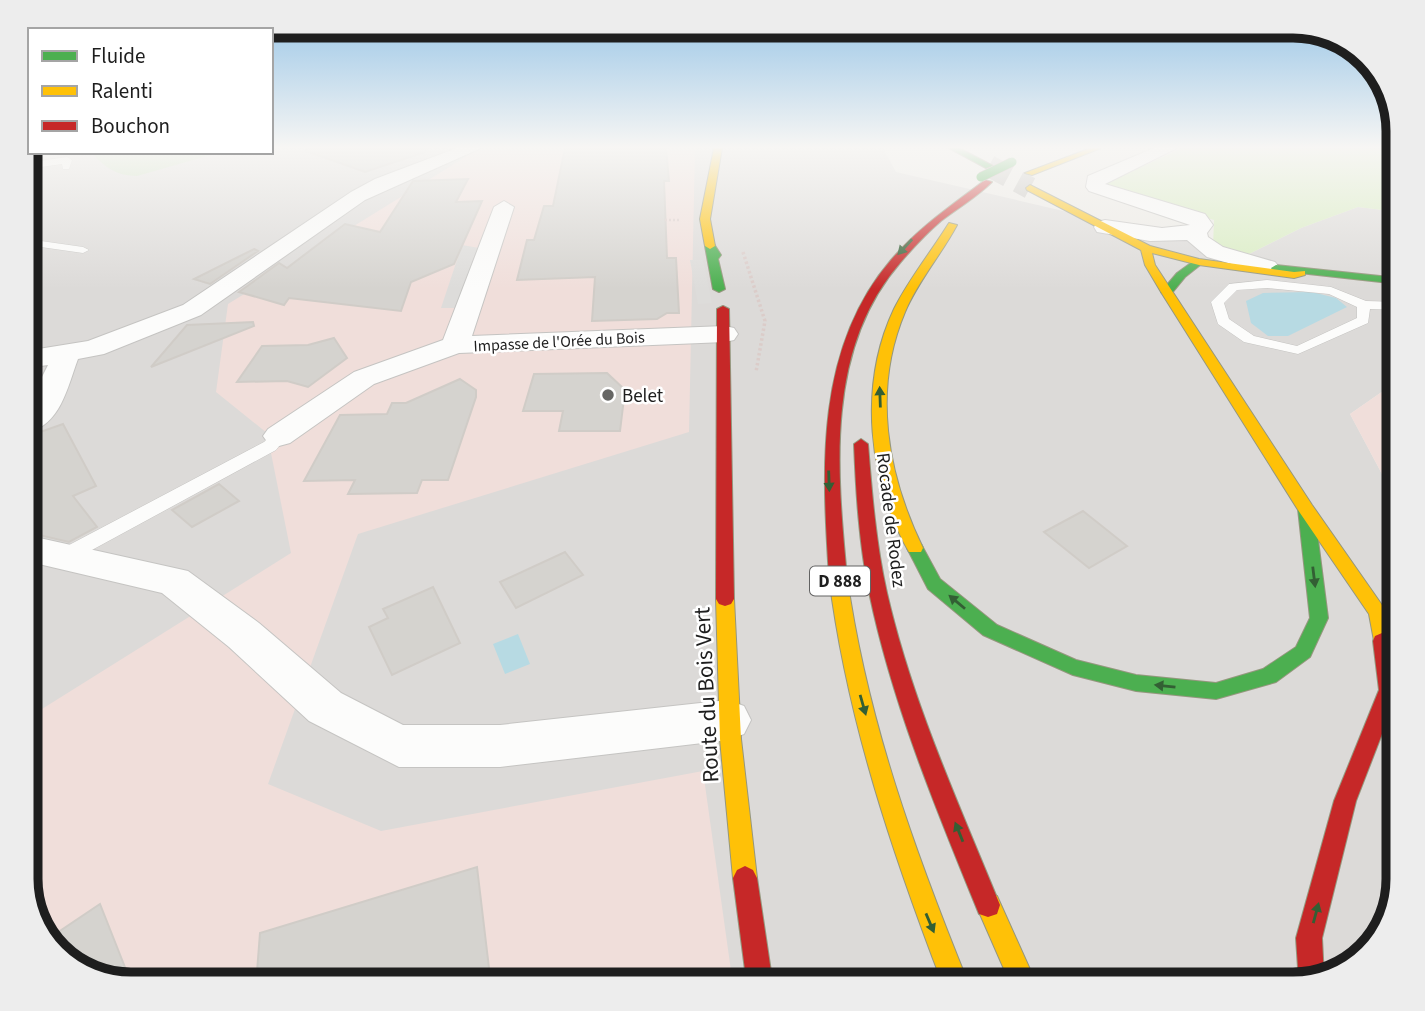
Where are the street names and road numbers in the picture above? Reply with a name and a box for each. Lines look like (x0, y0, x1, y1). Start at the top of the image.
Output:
street label: Impasse de l'Orée du Bois (473, 327, 646, 357)
street label: Rocade de Rodez (869, 451, 912, 589)
road number: D 888 (810, 566, 870, 596)
street label: Route du Bois Vert (685, 606, 728, 784)

